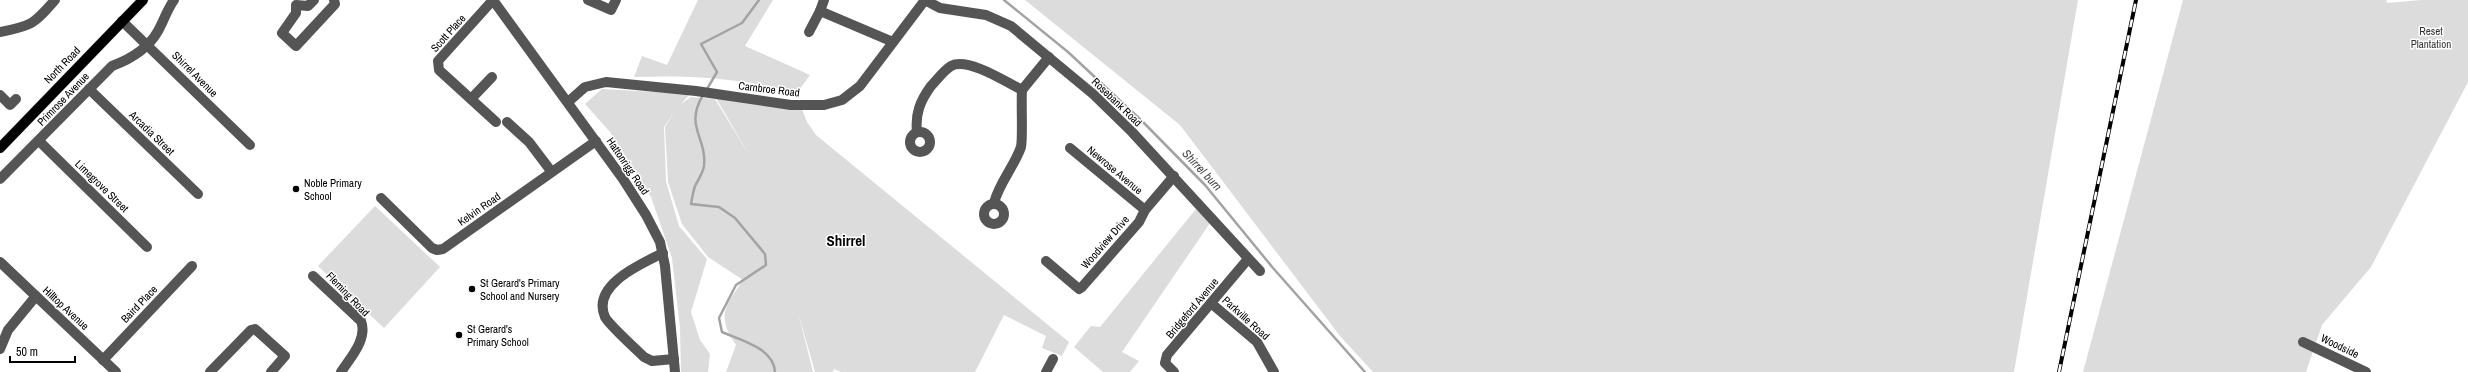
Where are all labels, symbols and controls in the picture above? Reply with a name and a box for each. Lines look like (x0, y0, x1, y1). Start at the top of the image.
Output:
street label: Scott Place (428, 11, 468, 55)
park label: Reset Plantation (2411, 24, 2451, 51)
street label: North Road (41, 44, 83, 86)
street label: Shirrel Avenue (169, 48, 221, 100)
street label: Primrose Avenue (34, 69, 92, 129)
street label: Rosebank Road (1089, 74, 1145, 130)
street label: Carnbroe Road (738, 78, 800, 100)
street label: Arcadia Street (126, 107, 178, 158)
street label: Hattonrigg Road (604, 135, 652, 197)
street label: Newrose Avenue (1084, 143, 1146, 197)
water label: Shirrel burn (1179, 146, 1225, 194)
street label: Limegrove Street (72, 157, 132, 215)
place label: Noble Primary School (304, 176, 362, 203)
marker: Noble Primary School (291, 184, 301, 194)
street label: Kelvin Road (455, 189, 503, 229)
street label: Woodview Drive (1078, 212, 1132, 272)
district label: Shirrel (827, 230, 865, 251)
street label: Fleming Road (323, 269, 373, 319)
street label: Bridgeford Avenue (1163, 275, 1221, 341)
place label: St Gerard's Primary School and Nursery (480, 276, 560, 303)
street label: Baird Place (118, 282, 160, 326)
street label: Hilltop Avenue (40, 283, 92, 333)
marker: St Gerard's Primary School and Nursery (467, 284, 477, 294)
street label: Parkville Road (1220, 293, 1272, 343)
place label: St Gerard's Primary School (467, 322, 529, 349)
marker: St Gerard's Primary School (454, 330, 464, 340)
street label: Woodside (2319, 331, 2361, 361)
scale bar (10, 338, 75, 364)
text: 50 m (16, 344, 38, 360)

